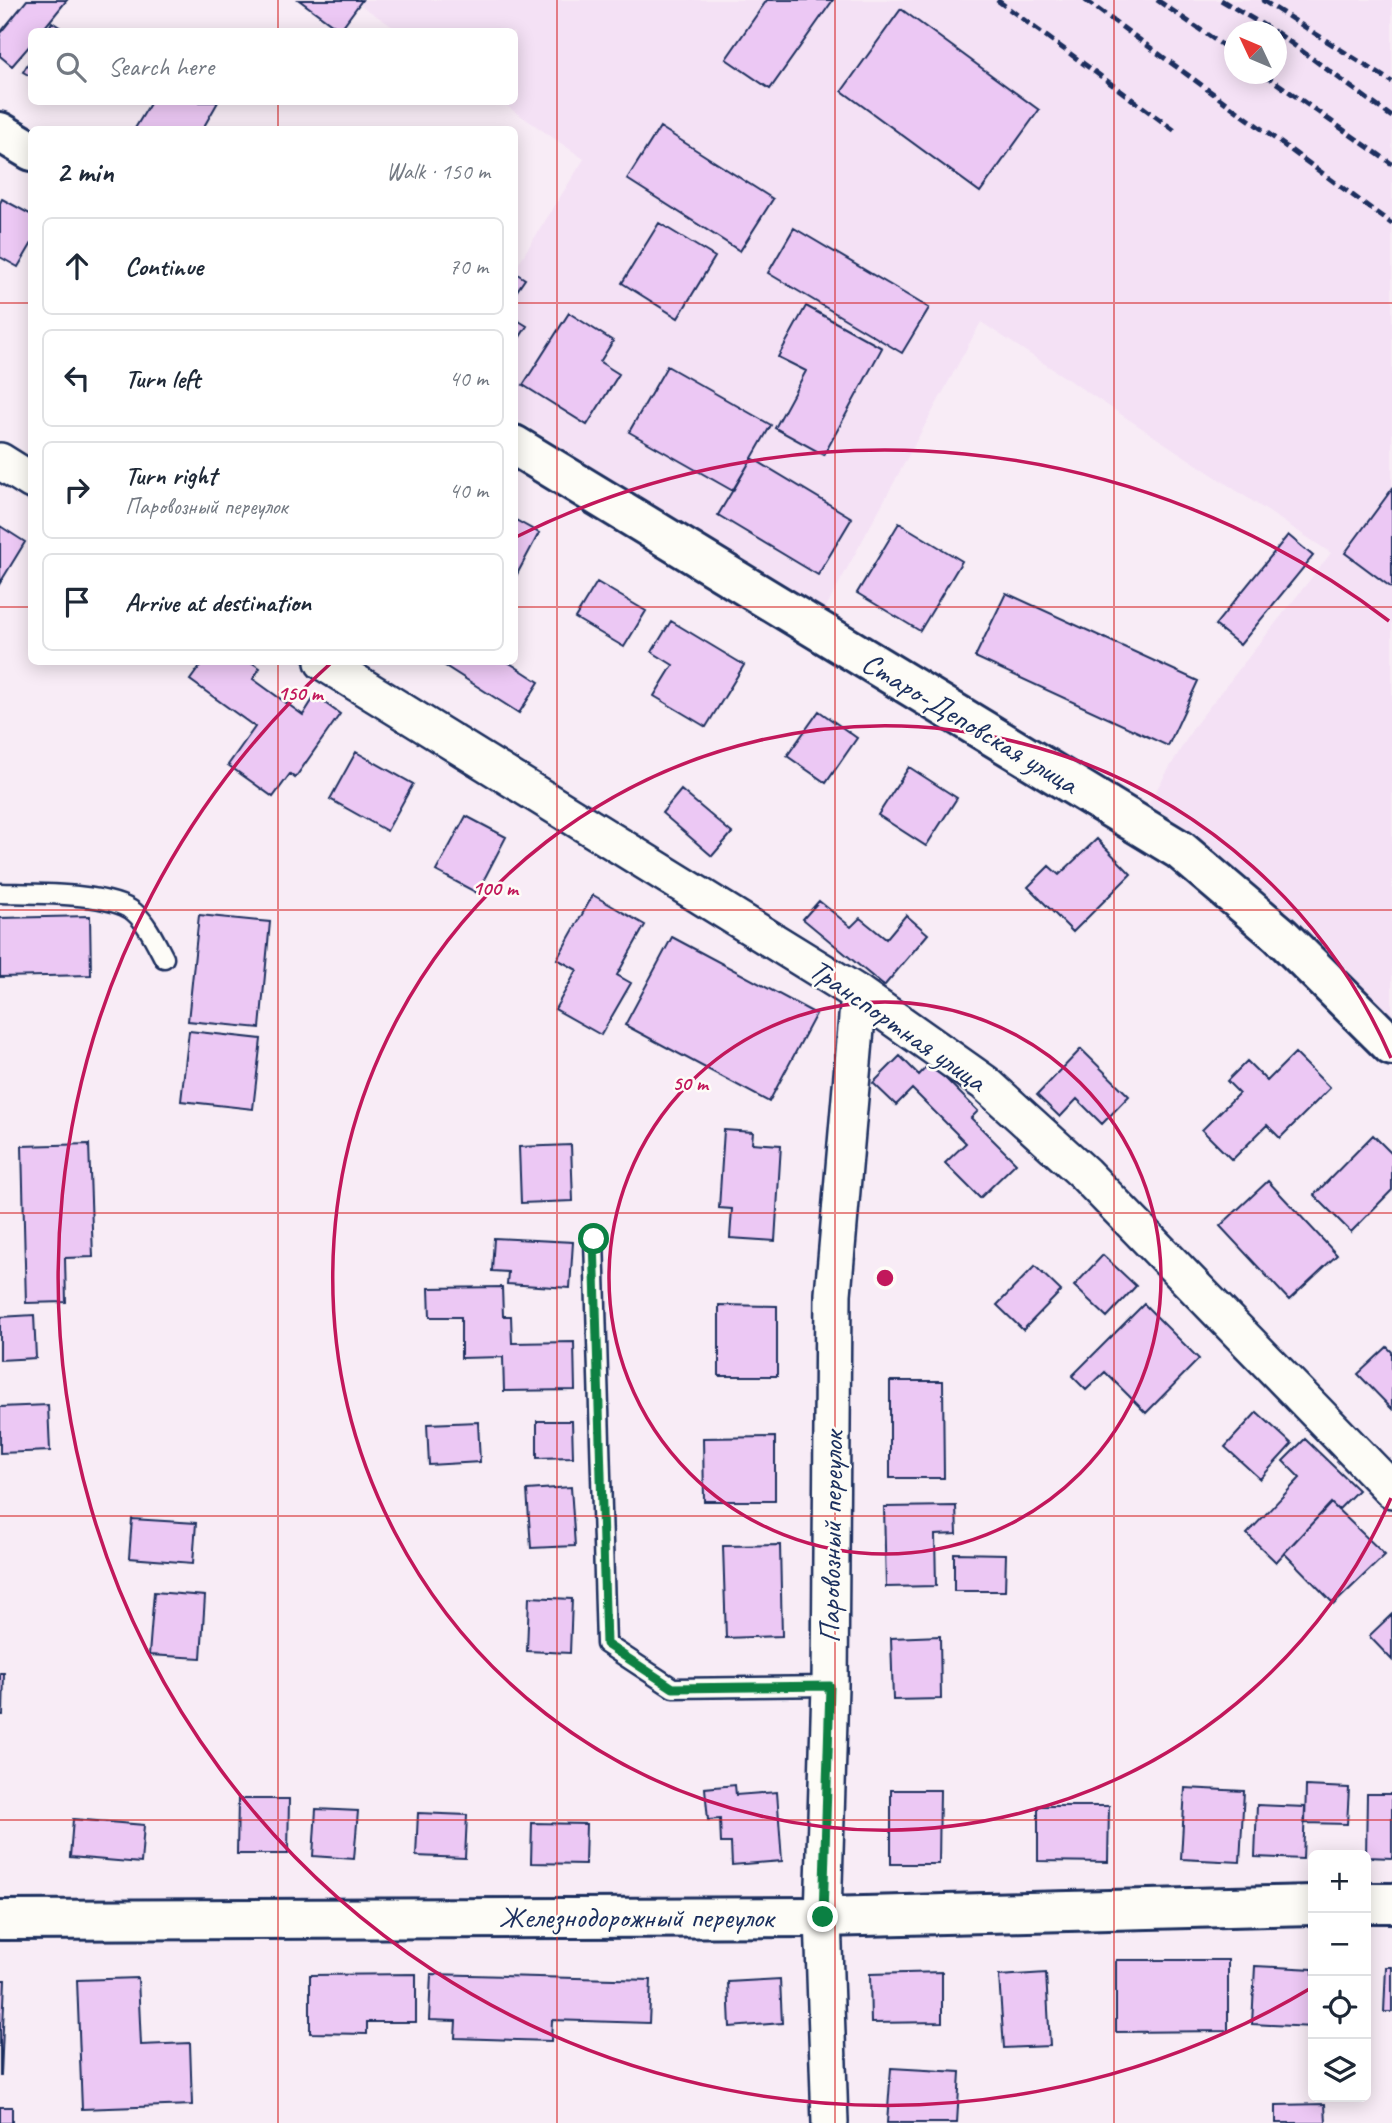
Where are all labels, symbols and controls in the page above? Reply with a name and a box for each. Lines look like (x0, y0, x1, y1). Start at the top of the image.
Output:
north arrow (1224, 21, 1287, 84)
search box (28, 28, 518, 105)
icon: search (52, 48, 90, 86)
text: Search here (108, 50, 214, 83)
text: 2 min (56, 153, 113, 191)
text: Walk · 150 m (386, 157, 490, 186)
icon: ahead (58, 247, 96, 285)
text: Continue (125, 250, 203, 283)
text: 70 m (449, 252, 488, 281)
icon: left (58, 359, 96, 397)
text: Turn left (125, 362, 200, 395)
text: 40 m (449, 364, 488, 393)
text: Turn right (125, 459, 216, 492)
icon: right (58, 471, 96, 509)
text: 40 m (449, 476, 488, 505)
text: Паровозный переулок (125, 492, 288, 521)
icon: arrive (58, 583, 96, 621)
text: Arrive at destination (125, 586, 311, 619)
street label: Старо-Деповская улица (855, 644, 1087, 803)
text: 150 m (277, 680, 325, 706)
text: 100 m (472, 875, 520, 901)
street label: Транспортная улица (802, 950, 995, 1101)
text: 50 m (672, 1070, 710, 1096)
route start (578, 1223, 609, 1254)
centre of rings (873, 1266, 897, 1290)
street label: Паровозный переулок (810, 1428, 852, 1643)
map controls (1308, 1850, 1371, 2102)
button: + (1308, 1850, 1371, 1913)
street label: Железнодорожный переулок (499, 1898, 776, 1936)
route end (807, 1901, 838, 1932)
button: − (1308, 1913, 1371, 1976)
button: locate (1308, 1976, 1371, 2039)
button: layers (1308, 2039, 1371, 2102)

